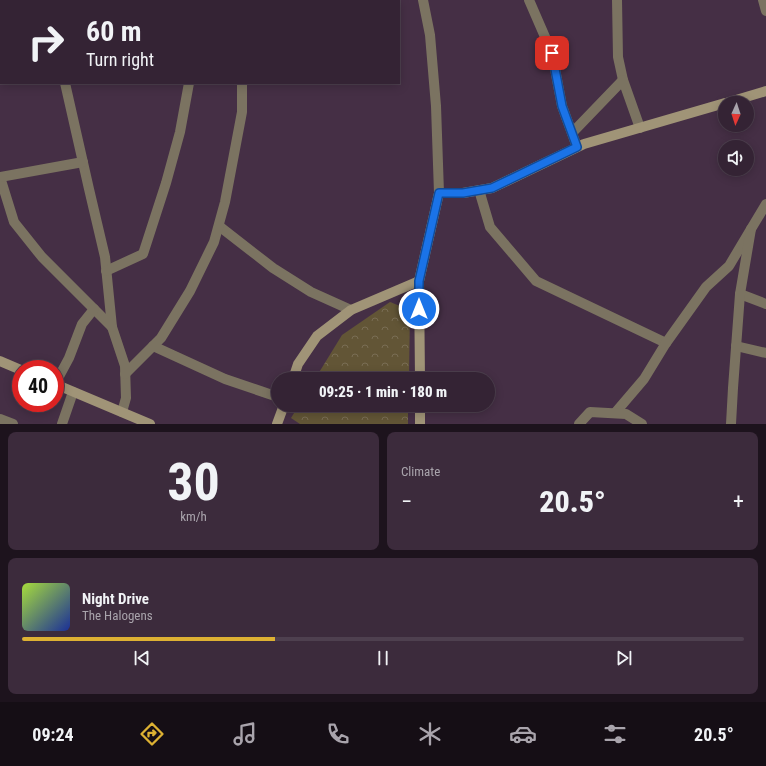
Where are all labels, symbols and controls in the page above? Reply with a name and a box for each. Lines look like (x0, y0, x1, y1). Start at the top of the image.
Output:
text: 60 m (86, 15, 142, 48)
icon: right (20, 16, 72, 68)
pin (535, 36, 569, 70)
icon: arrive (541, 42, 563, 64)
text: Turn right (86, 49, 154, 70)
north arrow (718, 96, 754, 132)
map controls (718, 96, 754, 176)
button: sound (718, 140, 754, 176)
position arrow (398, 288, 440, 330)
speed limit sign: 40 (12, 360, 64, 412)
text: 09:25 · 1 min · 180 m (319, 383, 447, 401)
text: 30 (167, 452, 220, 513)
text: Climate (401, 464, 440, 479)
text: 20.5° (539, 484, 606, 519)
text: − (401, 489, 412, 514)
text: + (733, 489, 744, 514)
text: km/h (180, 509, 207, 524)
text: Night Drive (82, 590, 149, 608)
text: The Halogens (82, 608, 153, 623)
icon: previous (131, 647, 153, 669)
icon: pause (372, 647, 394, 669)
icon: next (613, 647, 635, 669)
icon: directions (138, 720, 166, 748)
icon: music (231, 720, 259, 748)
icon: phone (324, 720, 352, 748)
icon: climate (416, 720, 444, 748)
icon: car (509, 720, 537, 748)
icon: filters (601, 720, 629, 748)
text: 09:24 (32, 724, 74, 745)
text: 20.5° (694, 724, 734, 745)

